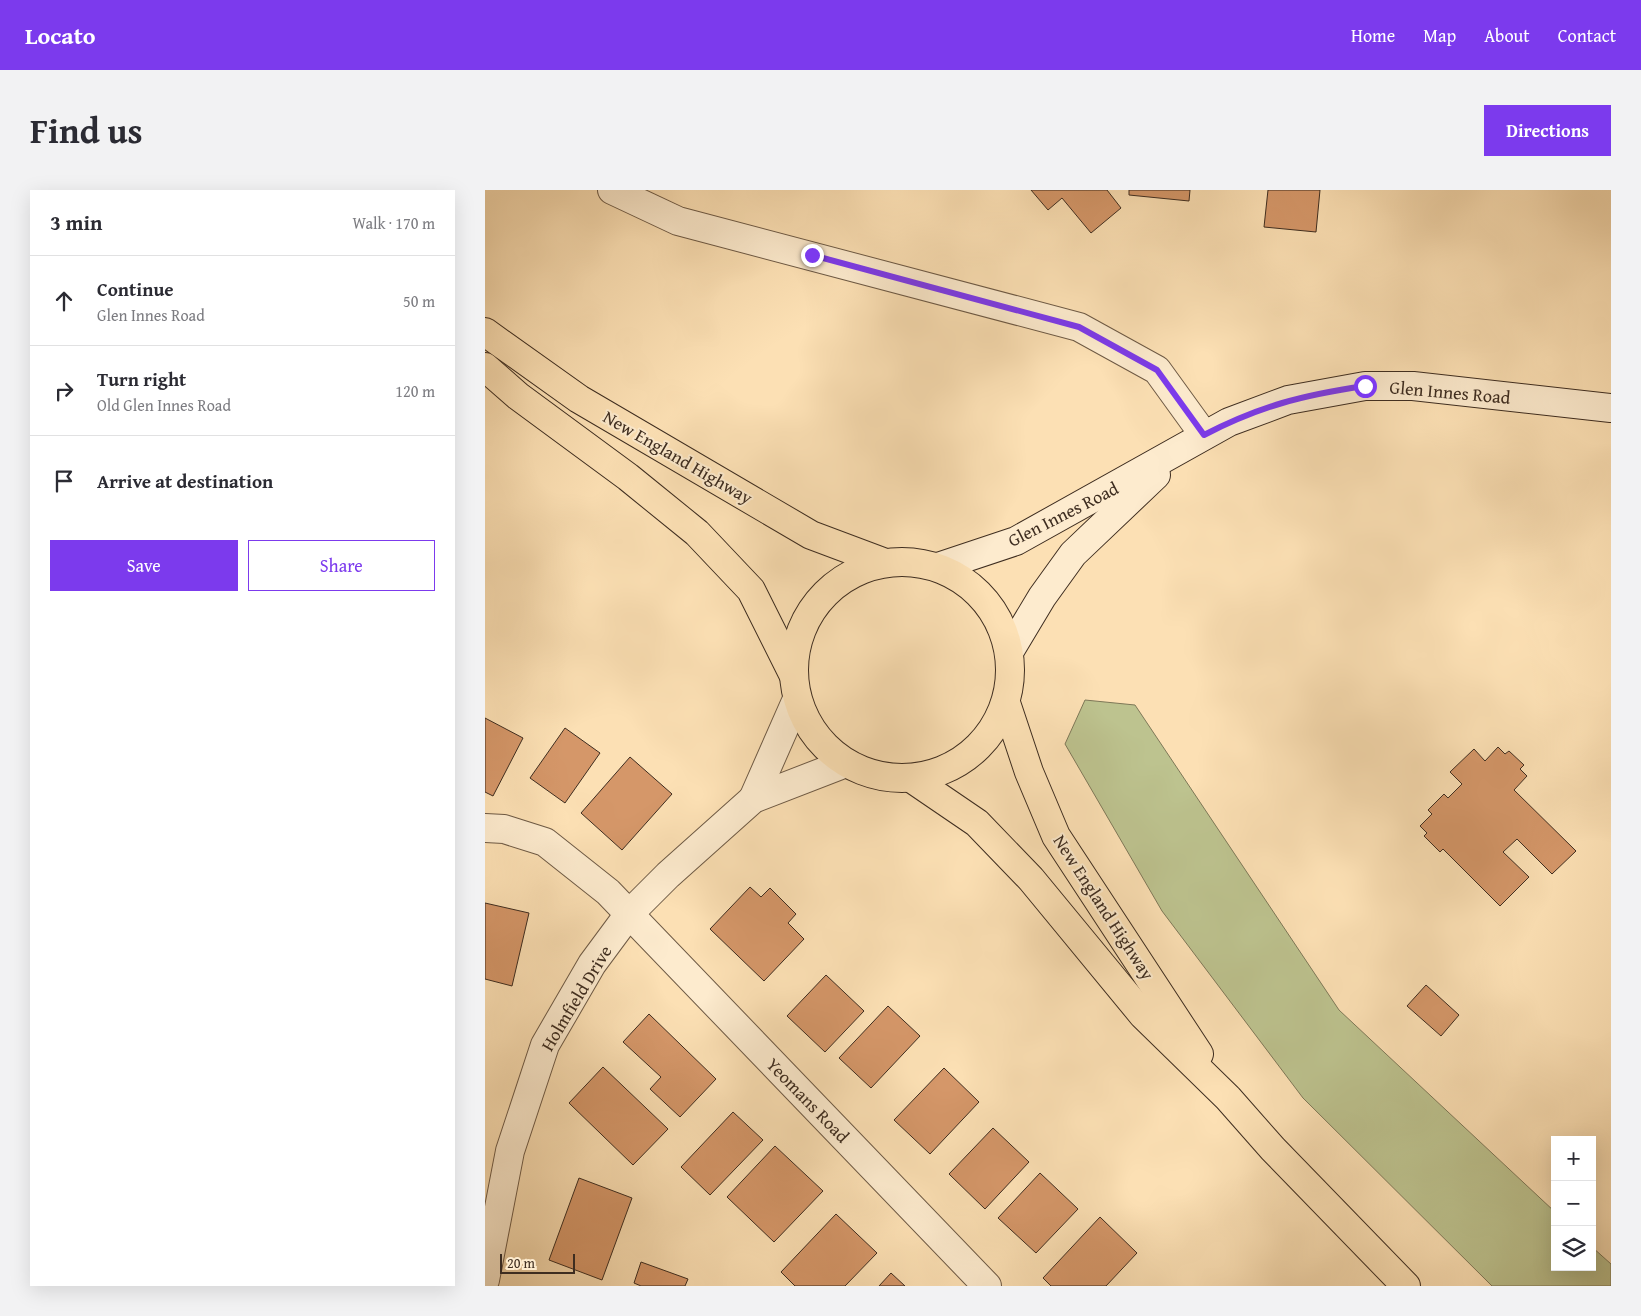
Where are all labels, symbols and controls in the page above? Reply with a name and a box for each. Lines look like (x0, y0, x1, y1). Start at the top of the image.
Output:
text: Locato (25, 18, 96, 53)
text: Home (1351, 22, 1395, 49)
text: Map (1423, 22, 1456, 49)
text: About (1484, 22, 1530, 49)
text: Contact (1558, 22, 1616, 49)
text: Find us (30, 105, 143, 156)
button: Directions (1484, 105, 1611, 156)
text: 3 min (50, 207, 102, 238)
text: Walk · 170 m (352, 211, 435, 235)
route end (801, 244, 824, 267)
text: Continue (97, 275, 174, 303)
icon: ahead (50, 287, 78, 315)
text: 50 m (403, 289, 435, 313)
text: Glen Innes Road (97, 303, 205, 327)
text: Turn right (97, 365, 186, 393)
street label: Glen Innes Road (1388, 373, 1512, 411)
route start (1354, 375, 1377, 398)
icon: right (50, 377, 78, 405)
text: 120 m (395, 379, 435, 403)
text: Old Glen Innes Road (97, 393, 231, 417)
street label: New England Highway (598, 403, 758, 511)
icon: arrive (50, 467, 78, 495)
text: Arrive at destination (97, 467, 273, 495)
street label: Glen Innes Road (1003, 474, 1123, 554)
button: Save (50, 540, 238, 591)
button: Share (248, 540, 435, 591)
street label: New England Highway (1047, 829, 1161, 985)
street label: Holmfield Drive (534, 940, 618, 1056)
street label: Yeomans Road (760, 1051, 856, 1149)
map controls (1551, 1136, 1596, 1271)
button: + (1551, 1136, 1596, 1181)
button: − (1551, 1181, 1596, 1226)
button: layers (1551, 1226, 1596, 1271)
scale bar (500, 1251, 575, 1274)
text: 20 m (507, 1253, 535, 1273)

